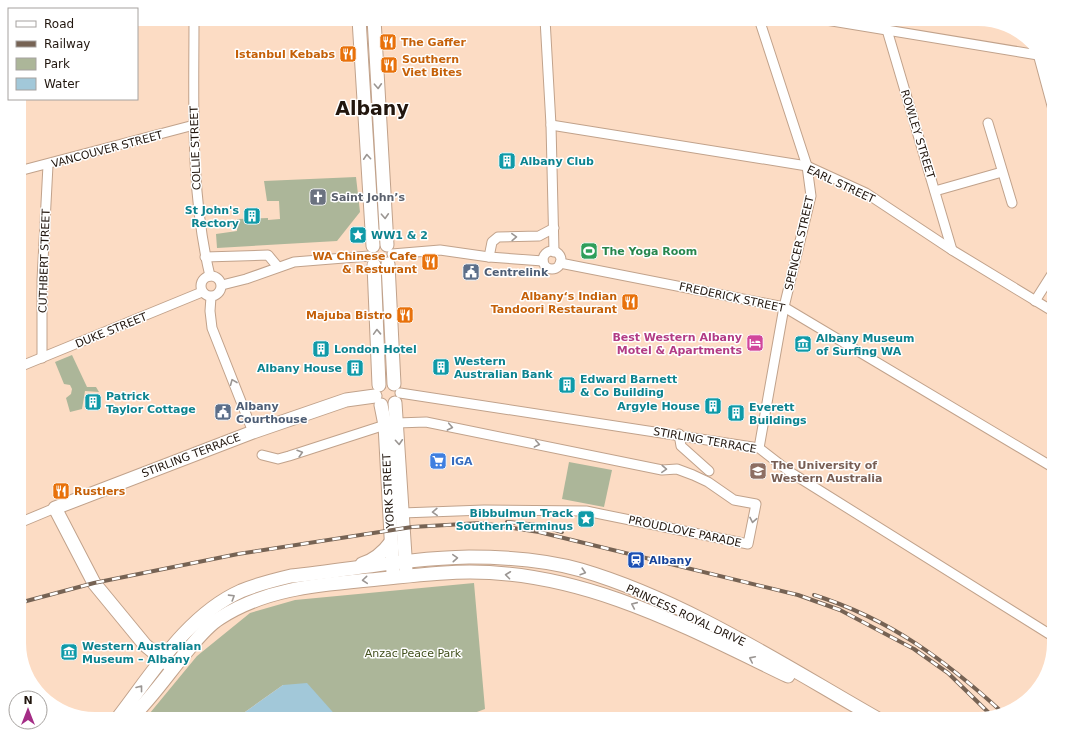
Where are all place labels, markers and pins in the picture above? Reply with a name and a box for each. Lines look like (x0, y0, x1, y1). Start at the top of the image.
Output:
restaurant icon: The Gaffer (378, 32, 398, 52)
place label: The Gaffer (401, 36, 466, 49)
restaurant icon: Istanbul Kebabs (338, 44, 358, 64)
place label: Istanbul Kebabs (235, 48, 335, 61)
place label: Southern Viet Bites (402, 53, 463, 79)
restaurant icon: Southern Viet Bites (379, 55, 399, 75)
building icon: Albany Club (497, 151, 517, 171)
place label: Albany Club (520, 155, 594, 168)
church icon: Saint John’s (308, 187, 328, 207)
place label: Saint John’s (331, 191, 406, 204)
place label: St John's Rectory (185, 204, 239, 230)
building icon: St John's Rectory (242, 206, 262, 226)
place icon: WW1 & 2 (348, 225, 368, 245)
place label: WW1 & 2 (371, 229, 428, 242)
sports icon: The Yoga Room (579, 241, 599, 261)
place label: The Yoga Room (602, 245, 697, 258)
place label: WA Chinese Cafe & Resturant (312, 250, 417, 276)
restaurant icon: WA Chinese Cafe & Resturant (420, 252, 440, 272)
public building icon: Centrelink (461, 262, 481, 282)
place label: Centrelink (484, 266, 549, 279)
place label: Albany‘s Indian Tandoori Restaurant (491, 290, 617, 316)
restaurant icon: Albany‘s Indian Tandoori Restaurant (620, 292, 640, 312)
restaurant icon: Majuba Bistro (395, 305, 415, 325)
place label: Majuba Bistro (306, 309, 392, 322)
place label: Best Western Albany Motel & Apartments (612, 331, 742, 357)
place label: Albany Museum of Surfing WA (816, 332, 915, 358)
hotel icon: Best Western Albany Motel & Apartments (745, 333, 765, 353)
museum icon: Albany Museum of Surfing WA (793, 334, 813, 354)
building icon: London Hotel (311, 339, 331, 359)
place label: London Hotel (334, 343, 417, 356)
place label: Western Australian Bank (454, 355, 553, 381)
building icon: Western Australian Bank (431, 357, 451, 377)
building icon: Albany House (345, 358, 365, 378)
place label: Albany House (257, 362, 342, 375)
place label: Edward Barnett & Co Building (580, 373, 677, 399)
building icon: Edward Barnett & Co Building (557, 375, 577, 395)
place label: Patrick Taylor Cottage (106, 390, 196, 416)
building icon: Patrick Taylor Cottage (83, 392, 103, 412)
building icon: Argyle House (703, 396, 723, 416)
place label: Albany Courthouse (236, 400, 307, 426)
place label: Argyle House (617, 400, 700, 413)
place label: Everett Buildings (749, 401, 807, 427)
public building icon: Albany Courthouse (213, 402, 233, 422)
building icon: Everett Buildings (726, 403, 746, 423)
supermarket icon: IGA (428, 451, 448, 471)
place label: IGA (451, 455, 473, 468)
place label: The University of Western Australia (771, 459, 883, 485)
school or university icon: The University of Western Australia (748, 461, 768, 481)
restaurant icon: Rustlers (51, 481, 71, 501)
place label: Rustlers (74, 485, 126, 498)
place label: Bibbulmun Track Southern Terminus (456, 507, 574, 533)
place icon: Bibbulmun Track Southern Terminus (576, 509, 596, 529)
station icon: Albany (626, 550, 646, 570)
place label: Albany (649, 554, 692, 567)
place label: Western Australian Museum – Albany (82, 640, 201, 666)
museum icon: Western Australian Museum – Albany (59, 642, 79, 662)

